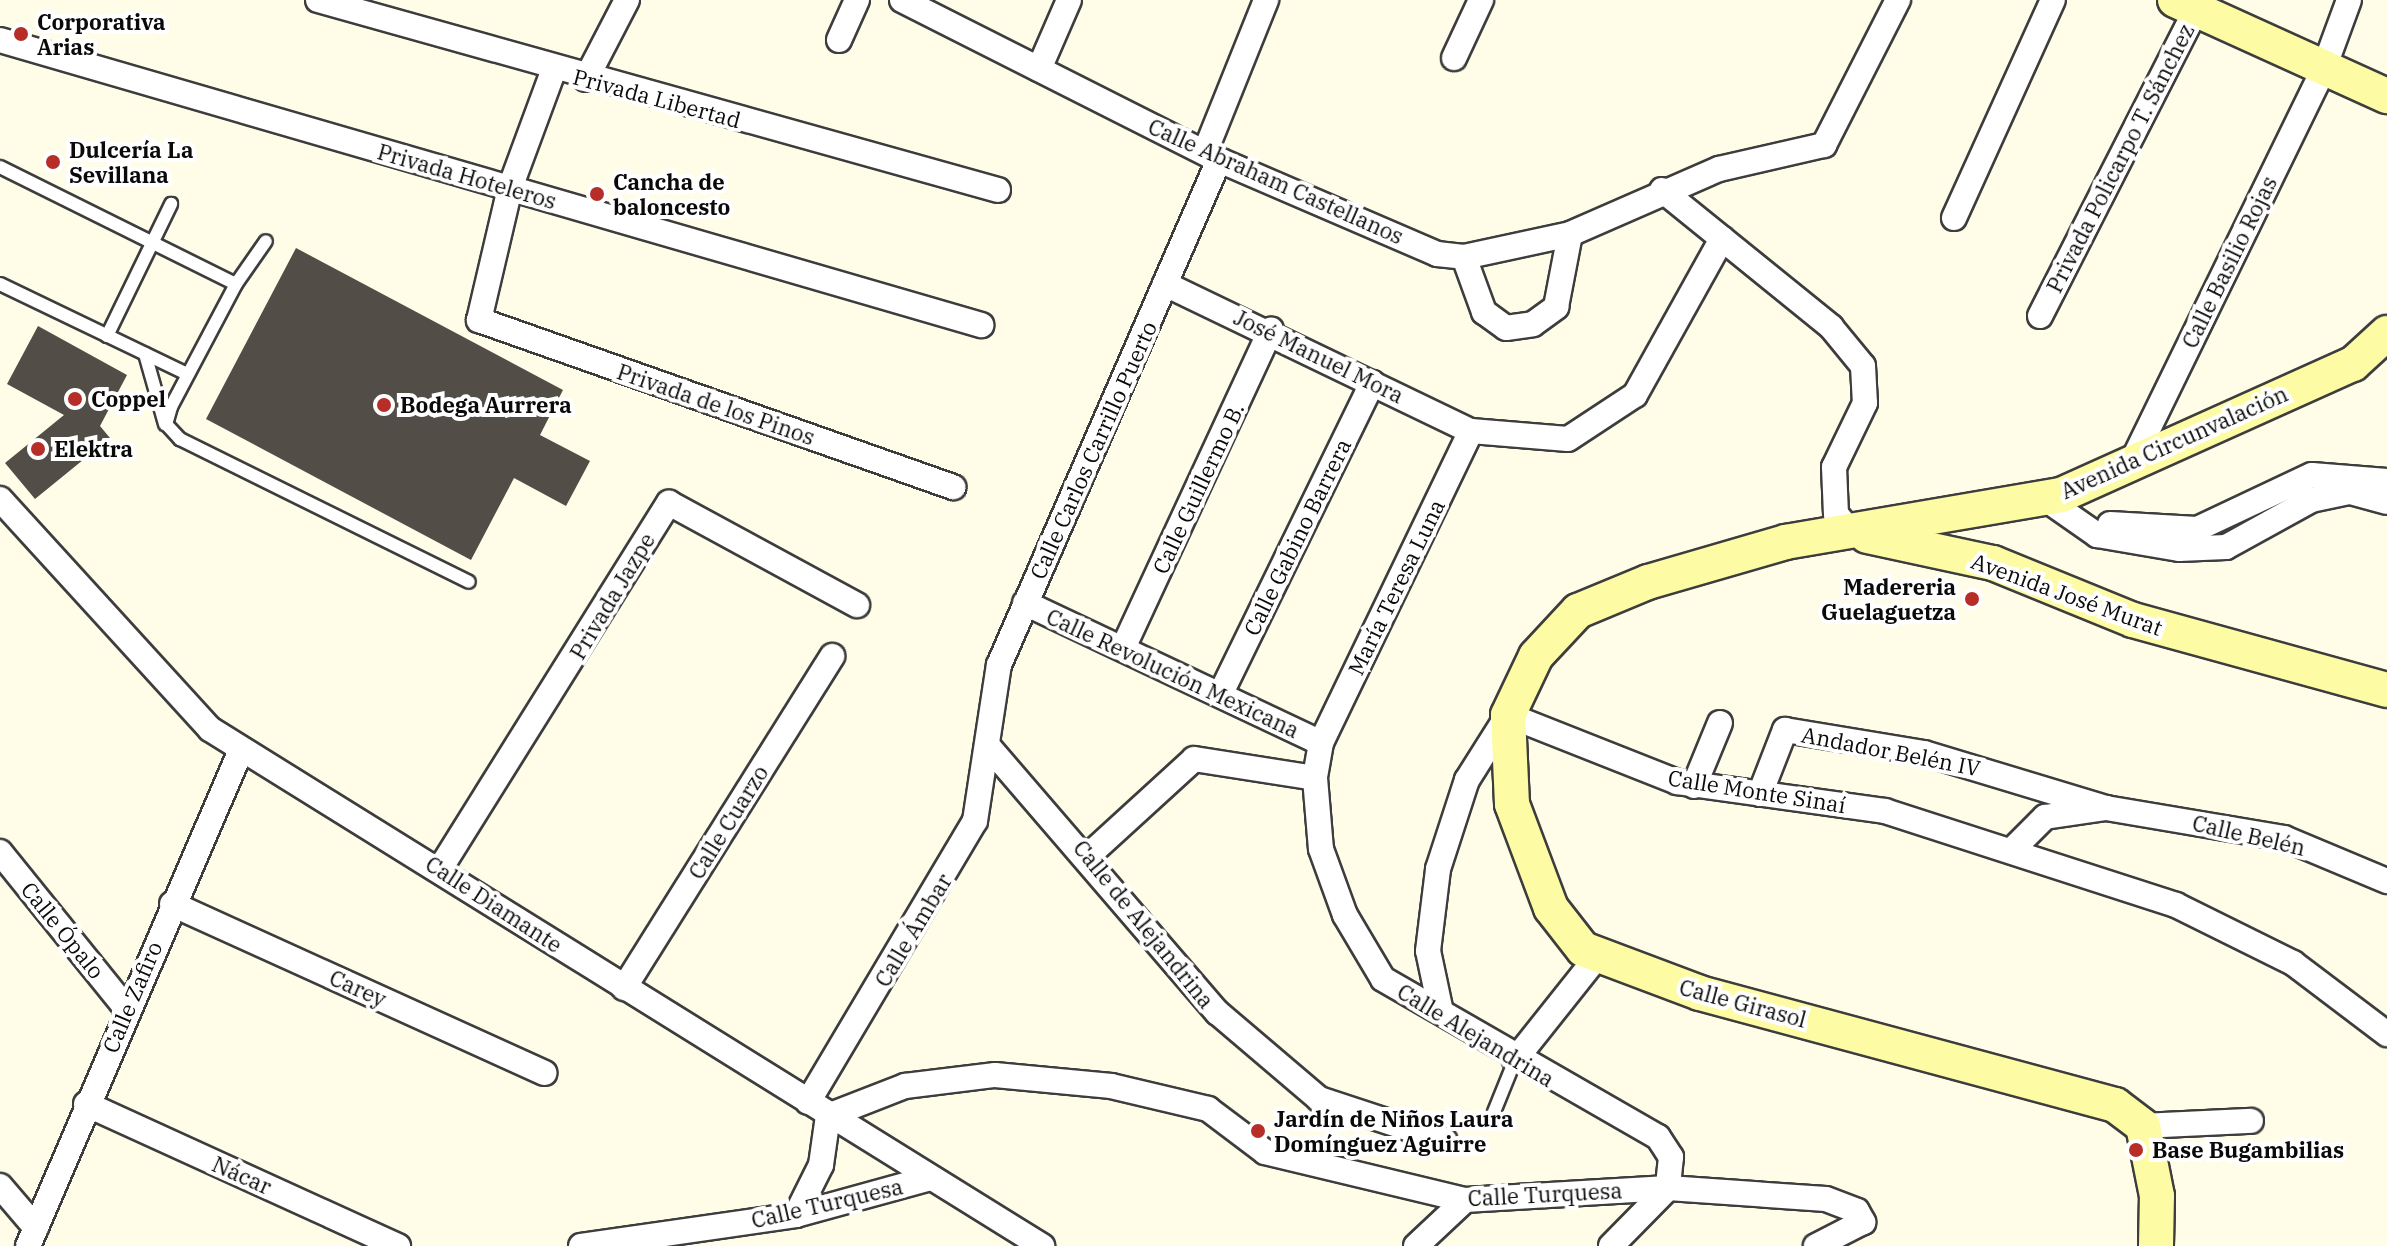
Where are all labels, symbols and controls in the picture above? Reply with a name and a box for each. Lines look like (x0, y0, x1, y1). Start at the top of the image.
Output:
place label: Corporativa Arias (37, 8, 166, 60)
street label: Privada Policarpo T. Sánchez (2041, 19, 2199, 297)
marker: Corporativa Arias (12, 25, 30, 43)
street label: Privada Libertad (570, 63, 744, 133)
street label: Calle Abraham Castellanos (1144, 113, 1408, 249)
place label: Dulcería La Sevillana (69, 136, 193, 188)
street label: Privada Hoteleros (375, 138, 559, 214)
marker: Dulcería La Sevillana (44, 153, 62, 171)
place label: Cancha de baloncesto (613, 168, 730, 220)
street label: Calle Basilio Rojas (2176, 172, 2282, 352)
marker: Cancha de baloncesto (588, 185, 606, 203)
street label: José Manuel Mora (1230, 303, 1408, 409)
street label: Calle Carlos Carrillo Puerto (1024, 317, 1162, 583)
street label: Privada de los Pinos (614, 358, 818, 450)
street label: Avenida Circunvalación (2056, 380, 2292, 504)
place label: Coppel (91, 386, 166, 412)
marker: Coppel (66, 390, 84, 408)
place label: Bodega Aurrera (400, 392, 572, 418)
marker: Bodega Aurrera (375, 396, 393, 414)
street label: Calle Guillermo B. (1147, 398, 1249, 578)
street label: Calle Gabino Barrera (1238, 434, 1356, 640)
place label: Elektra (54, 436, 133, 462)
marker: Elektra (29, 440, 47, 458)
street label: María Teresa Luna (1342, 495, 1450, 679)
street label: Privada Jazpe (564, 528, 660, 664)
street label: Avenida José Murat (1968, 547, 2166, 641)
place label: Madereria Guelaguetza (1821, 573, 1956, 624)
marker: Madereria Guelaguetza (1963, 590, 1981, 608)
street label: Calle Revolución Mexicana (1042, 603, 1304, 743)
street label: Andador Belén IV (1799, 721, 1983, 781)
street label: Calle Cuarzo (683, 760, 773, 884)
street label: Calle Monte Sinaí (1666, 764, 1848, 818)
street label: Calle Belén (2190, 809, 2308, 861)
street label: Calle de Alejandrina (1068, 835, 1220, 1013)
street label: Calle Diamante (421, 850, 567, 958)
street label: Calle Ámbar (869, 869, 957, 991)
street label: Calle Ópalo (16, 876, 110, 984)
street label: Calle Zafiro (97, 937, 167, 1057)
street label: Carey (326, 964, 390, 1012)
street label: Calle Girasol (1677, 973, 1809, 1033)
street label: Calle Alejandrina (1393, 978, 1559, 1092)
place label: Jardín de Niños Laura Domínguez Aguirre (1274, 1105, 1514, 1156)
marker: Jardín de Niños Laura Domínguez Aguirre (1249, 1122, 1267, 1140)
place label: Base Bugambilias (2152, 1137, 2344, 1163)
marker: Base Bugambilias (2127, 1141, 2145, 1159)
street label: Nácar (208, 1150, 276, 1200)
street label: Calle Turquesa (749, 1173, 905, 1233)
street label: Calle Turquesa (1467, 1177, 1623, 1211)

